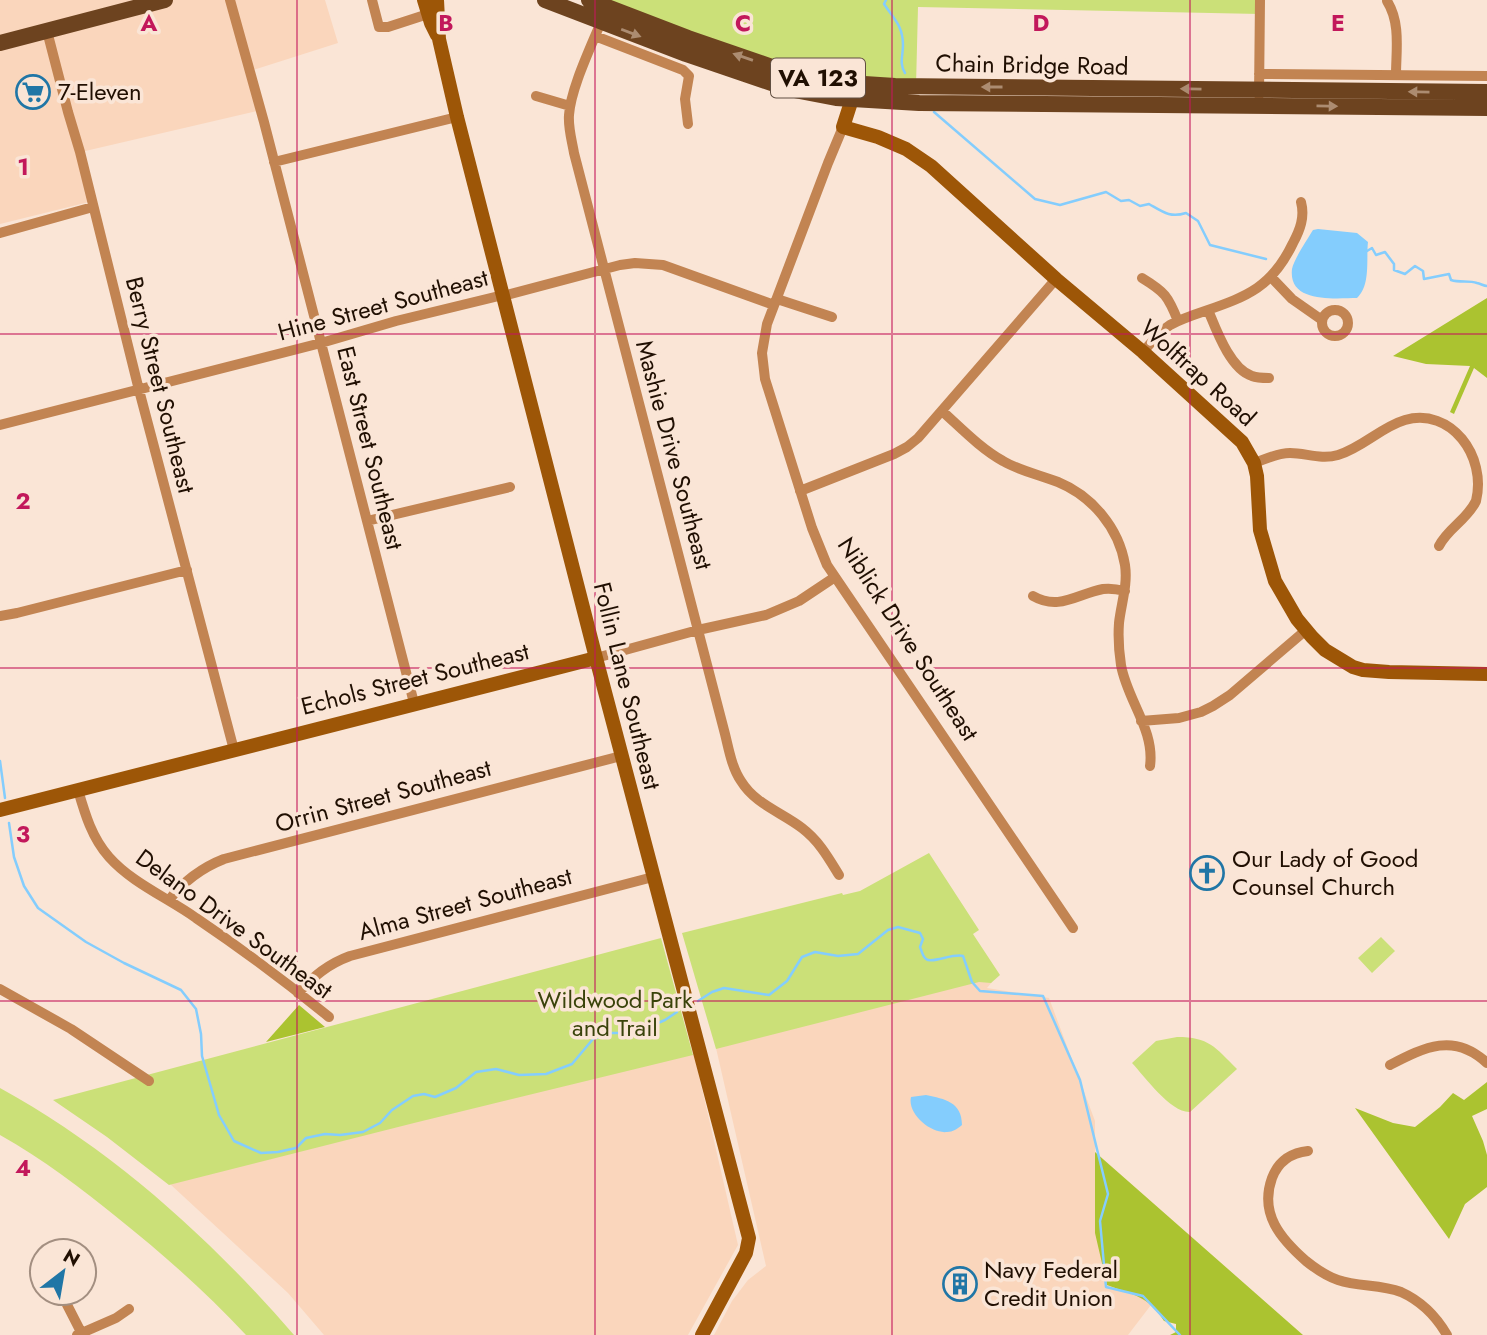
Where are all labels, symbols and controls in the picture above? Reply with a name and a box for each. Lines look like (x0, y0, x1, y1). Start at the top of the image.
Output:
text: A (140, 6, 158, 40)
text: B (438, 6, 454, 40)
text: C (735, 6, 751, 40)
text: D (1033, 6, 1050, 40)
text: E (1331, 6, 1345, 40)
one-way arrow (621, 28, 642, 39)
street label: Chain Bridge Road (935, 45, 1129, 84)
one-way arrow (733, 51, 754, 62)
road number: VA 123 (771, 58, 865, 97)
supermarket icon: 7-Eleven (14, 73, 52, 111)
place label: 7-Eleven (58, 74, 142, 109)
one-way arrow (981, 81, 1003, 93)
one-way arrow (1179, 83, 1201, 95)
one-way arrow (1408, 86, 1430, 98)
one-way arrow (1316, 101, 1338, 112)
text: 1 (17, 150, 29, 184)
street label: Hine Street Southeast (274, 260, 492, 349)
street label: Berry Street Southeast (117, 273, 204, 497)
street label: Wolftrap Road (1133, 311, 1264, 434)
street label: Mashie Drive Southeast (627, 336, 722, 574)
street label: East Street Southeast (328, 343, 413, 553)
text: 2 (15, 484, 31, 518)
street label: Niblick Drive Southeast (829, 530, 988, 748)
street label: Follin Lane Southeast (585, 579, 670, 793)
street label: Echols Street Southeast (297, 633, 533, 724)
street label: Orrin Street Southeast (271, 750, 495, 841)
text: 3 (16, 817, 30, 851)
street label: Delano Drive Southeast (129, 840, 340, 1007)
place label: Our Lady of Good Counsel Church (1232, 841, 1418, 904)
church icon: Our Lady of Good Counsel Church (1188, 854, 1226, 892)
street label: Alma Street Southeast (354, 858, 576, 949)
park label: Wildwood Park and Trail (537, 982, 693, 1045)
text: 4 (15, 1151, 31, 1185)
north arrow (28, 1237, 98, 1307)
text: N (58, 1242, 85, 1273)
place label: Navy Federal Credit Union (984, 1252, 1118, 1315)
building icon: Navy Federal Credit Union (941, 1265, 979, 1303)

